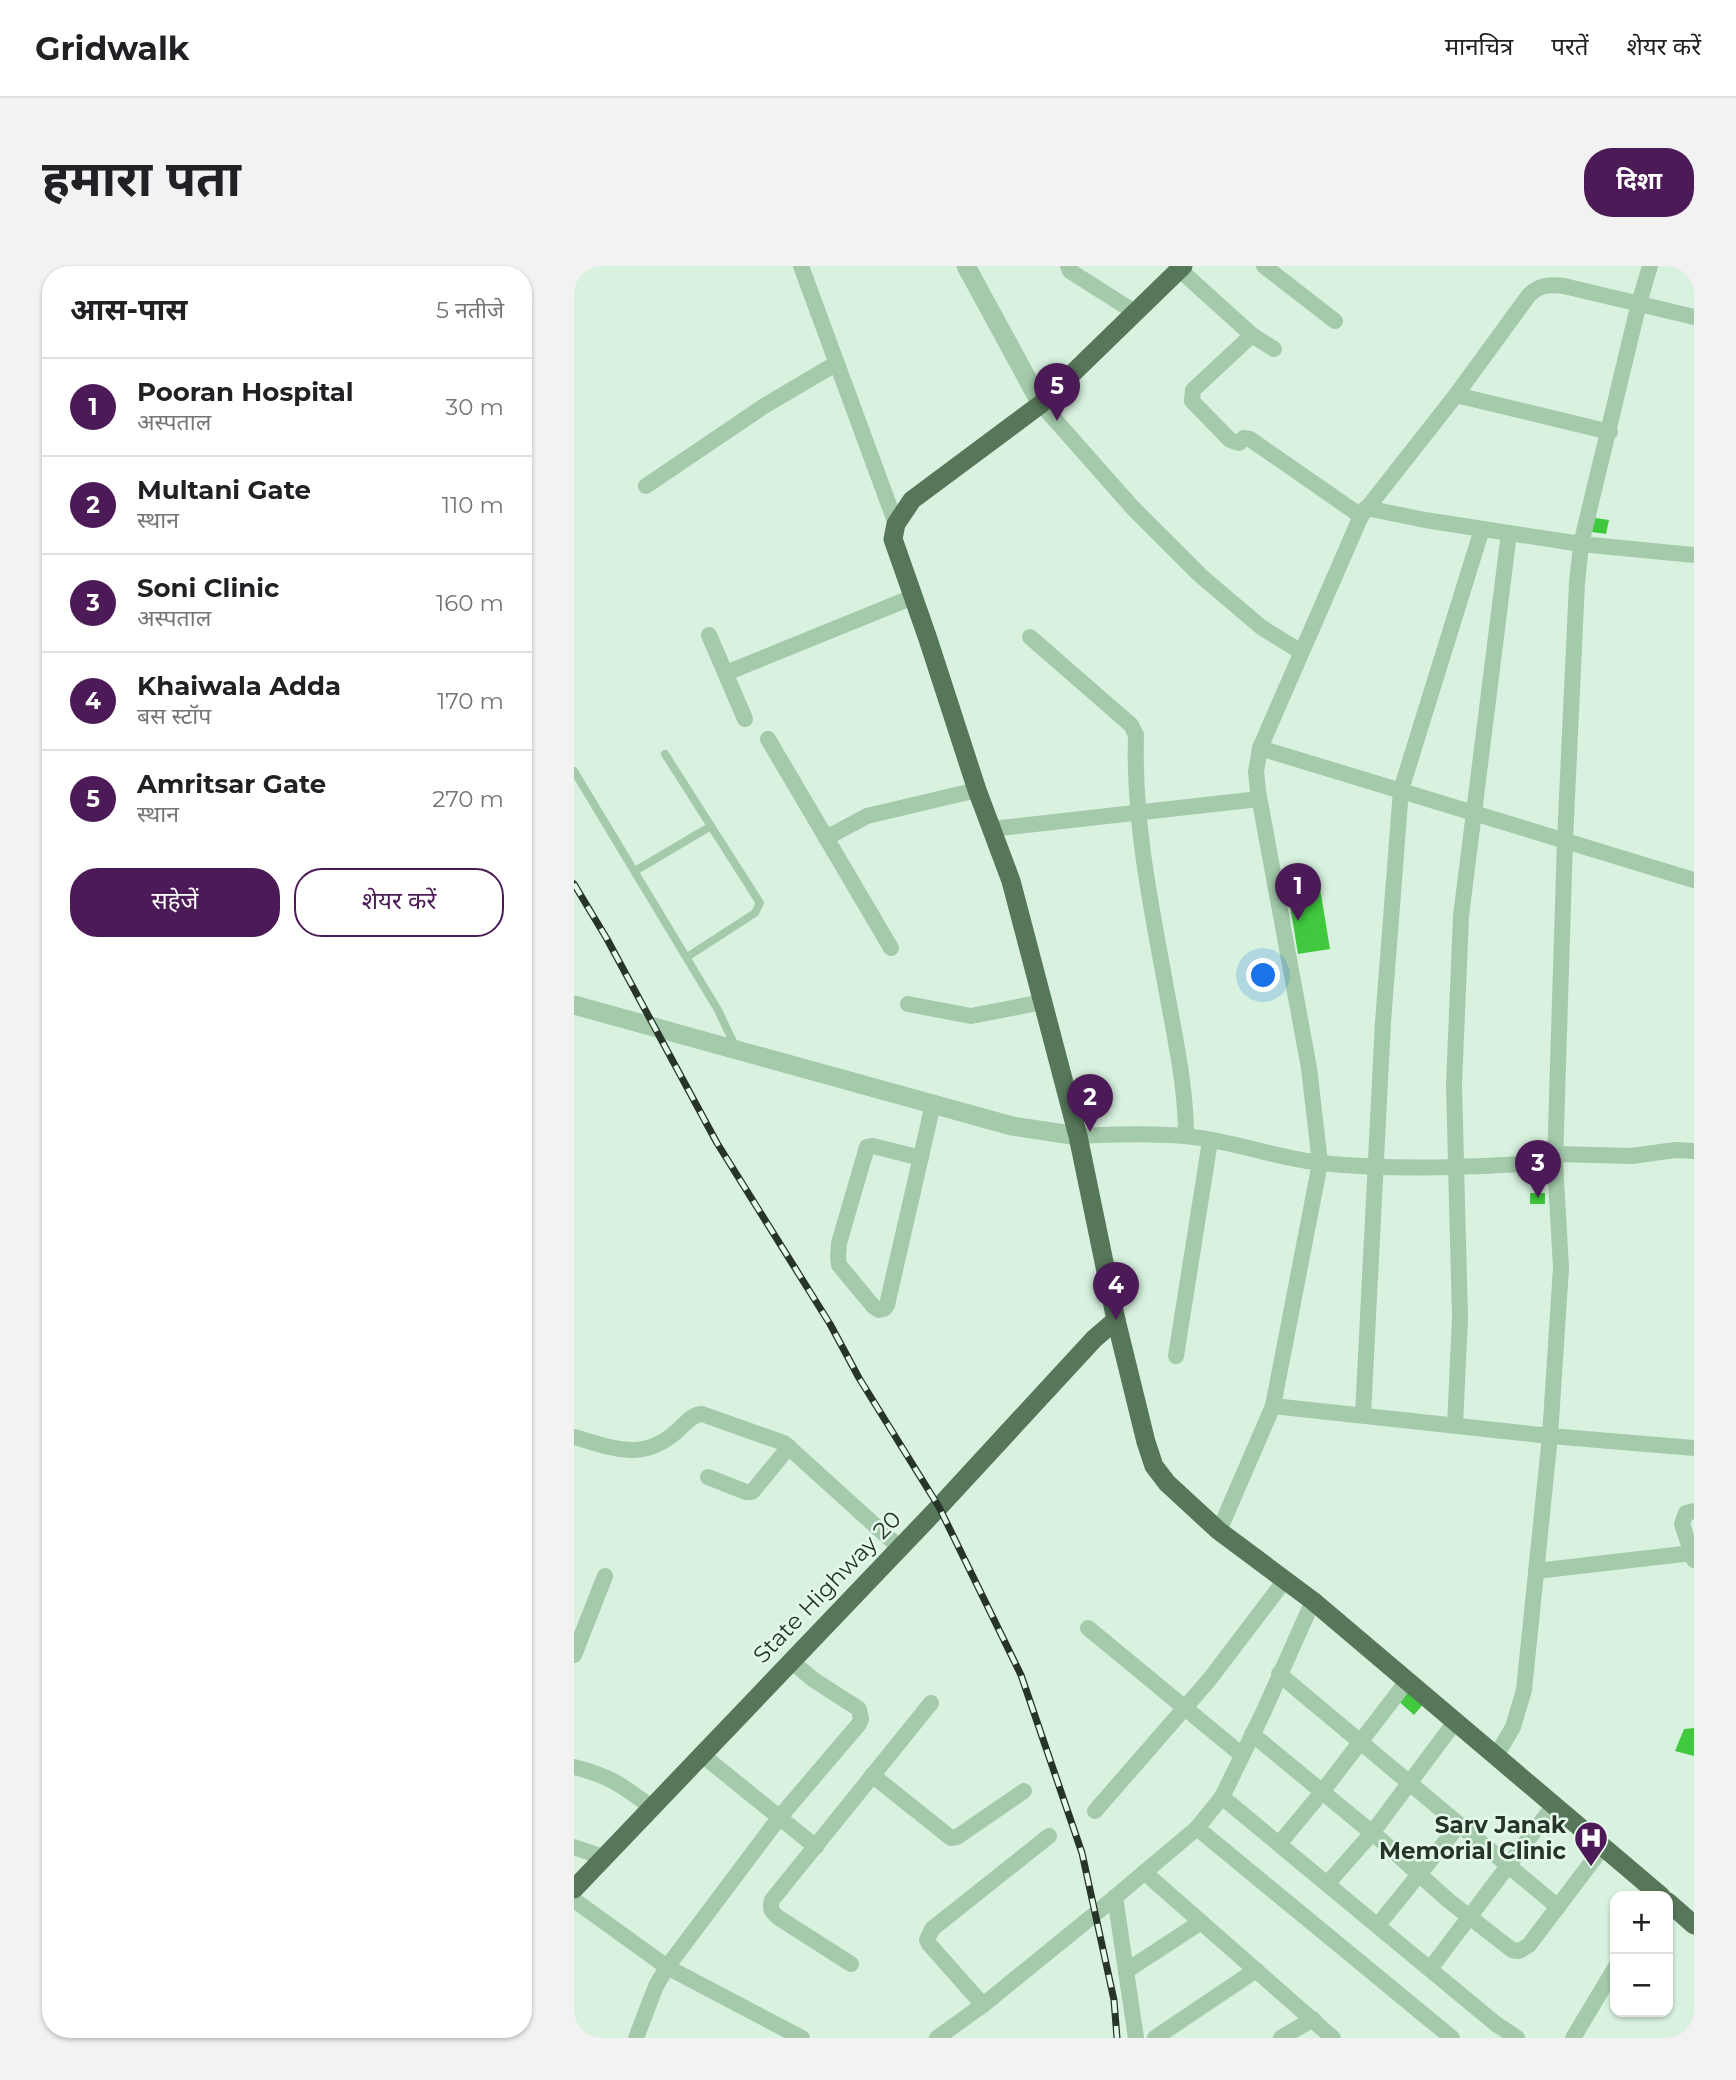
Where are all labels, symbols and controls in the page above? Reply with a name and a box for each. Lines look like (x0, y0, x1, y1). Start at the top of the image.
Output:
text: Gridwalk (35, 28, 189, 68)
text: मानचित्र (1445, 32, 1513, 61)
text: परतें (1551, 32, 1588, 61)
text: शेयर करें (1626, 32, 1701, 61)
button: दिशा (1584, 148, 1694, 217)
text: हमारा पता (42, 149, 241, 208)
text: आस-पास (70, 291, 188, 328)
text: 5 नतीजे (436, 296, 504, 324)
pin: 5 (1034, 363, 1080, 421)
text: Pooran Hospital (137, 376, 354, 408)
text: 1 (88, 393, 98, 421)
text: 30 m (445, 393, 504, 421)
text: अस्पताल (137, 408, 211, 436)
text: Multani Gate (137, 474, 311, 506)
text: 2 (86, 491, 100, 519)
text: 110 m (442, 491, 504, 519)
text: स्थान (137, 506, 179, 534)
text: Soni Clinic (137, 572, 279, 604)
text: 3 (86, 589, 100, 617)
text: 160 m (436, 589, 504, 617)
text: अस्पताल (137, 604, 211, 632)
text: Khaiwala Adda (137, 670, 341, 702)
text: 4 (85, 687, 101, 715)
text: 170 m (437, 687, 504, 715)
text: बस स्टॉप (137, 702, 211, 730)
text: Amritsar Gate (137, 768, 326, 800)
text: 5 (86, 785, 100, 813)
text: 270 m (432, 785, 504, 813)
text: स्थान (137, 800, 179, 828)
pin: 1 (1275, 863, 1321, 921)
button: सहेजें (70, 868, 280, 937)
button: शेयर करें (294, 868, 504, 937)
your location (1246, 958, 1280, 992)
pin: 2 (1067, 1074, 1113, 1132)
pin: 3 (1515, 1140, 1561, 1198)
pin: 4 (1093, 1262, 1139, 1320)
street label: State Highway 20 (747, 1505, 907, 1669)
place label: Sarv Janak Memorial Clinic (1379, 1811, 1567, 1865)
hospital icon: Sarv Janak Memorial Clinic (1572, 1819, 1610, 1868)
map controls (1610, 1891, 1673, 2017)
button: + (1610, 1891, 1673, 1954)
button: − (1610, 1954, 1673, 2017)

